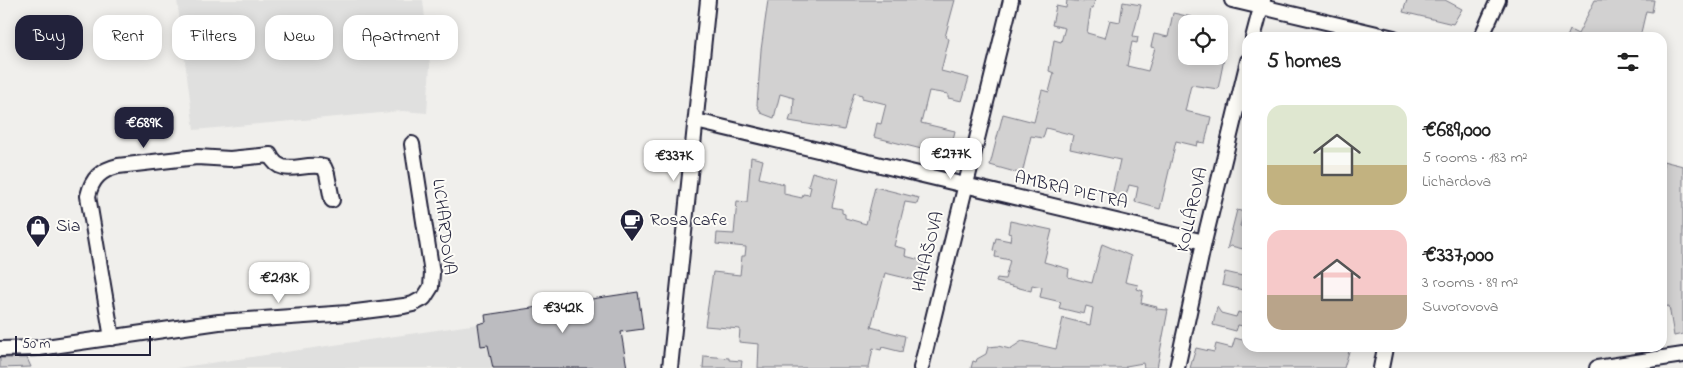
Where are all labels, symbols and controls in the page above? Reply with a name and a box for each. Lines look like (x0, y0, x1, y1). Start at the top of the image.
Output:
chip: Buy (15, 15, 83, 60)
chip: Rent (93, 15, 162, 60)
chip: Filters (172, 15, 255, 60)
chip: New (265, 15, 333, 60)
chip: Apartment (343, 15, 458, 60)
map controls (1178, 15, 1228, 65)
button: locate (1178, 15, 1228, 65)
text: 5 homes (1267, 47, 1342, 77)
icon: filters (1614, 48, 1642, 76)
pin: €689K (109, 106, 179, 149)
text: €689K (126, 111, 162, 135)
text: €689,000 (1422, 116, 1491, 146)
icon: home (1307, 125, 1367, 185)
pin: €277K (916, 138, 986, 180)
pin: €337K (639, 140, 709, 182)
text: €277K (931, 142, 971, 166)
text: €337K (655, 144, 693, 168)
text: 5 rooms · 183 m² (1422, 146, 1528, 170)
street label: AMBRA PIETRA (1012, 165, 1130, 217)
street label: KOLLÁROVA (1171, 165, 1215, 255)
text: Lichardova (1422, 170, 1491, 194)
street label: LICHARDOVA (424, 177, 462, 277)
cafe icon: Rosa cafe (619, 208, 645, 242)
place label: Rosa cafe (650, 208, 728, 234)
street label: HALAŠOVA (906, 209, 952, 295)
shop icon: Sia (25, 214, 51, 248)
place label: Sia (56, 214, 81, 240)
text: €337,000 (1422, 241, 1493, 271)
icon: home (1307, 250, 1367, 310)
pin: €213K (244, 262, 314, 304)
text: €213K (260, 266, 298, 290)
text: 3 rooms · 89 m² (1422, 271, 1518, 295)
pin: €342K (528, 292, 598, 334)
text: Suvorovova (1422, 295, 1498, 319)
text: €342K (543, 296, 583, 320)
scale bar (15, 333, 151, 356)
text: 50 m (22, 334, 50, 355)

